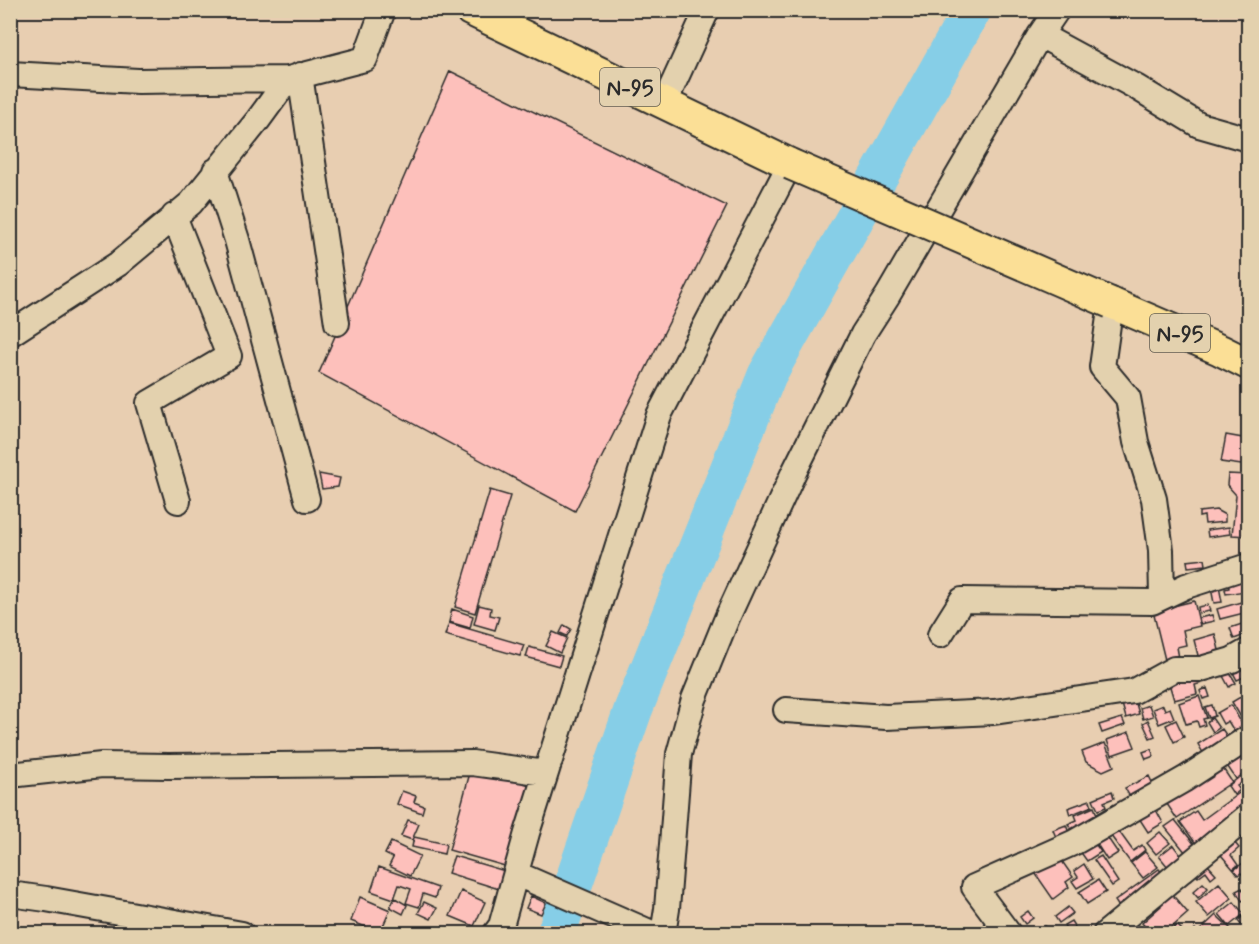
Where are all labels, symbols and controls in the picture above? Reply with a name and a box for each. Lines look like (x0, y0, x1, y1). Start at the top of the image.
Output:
road number: N-95 (600, 68, 660, 106)
road number: N-95 (1150, 314, 1210, 352)

